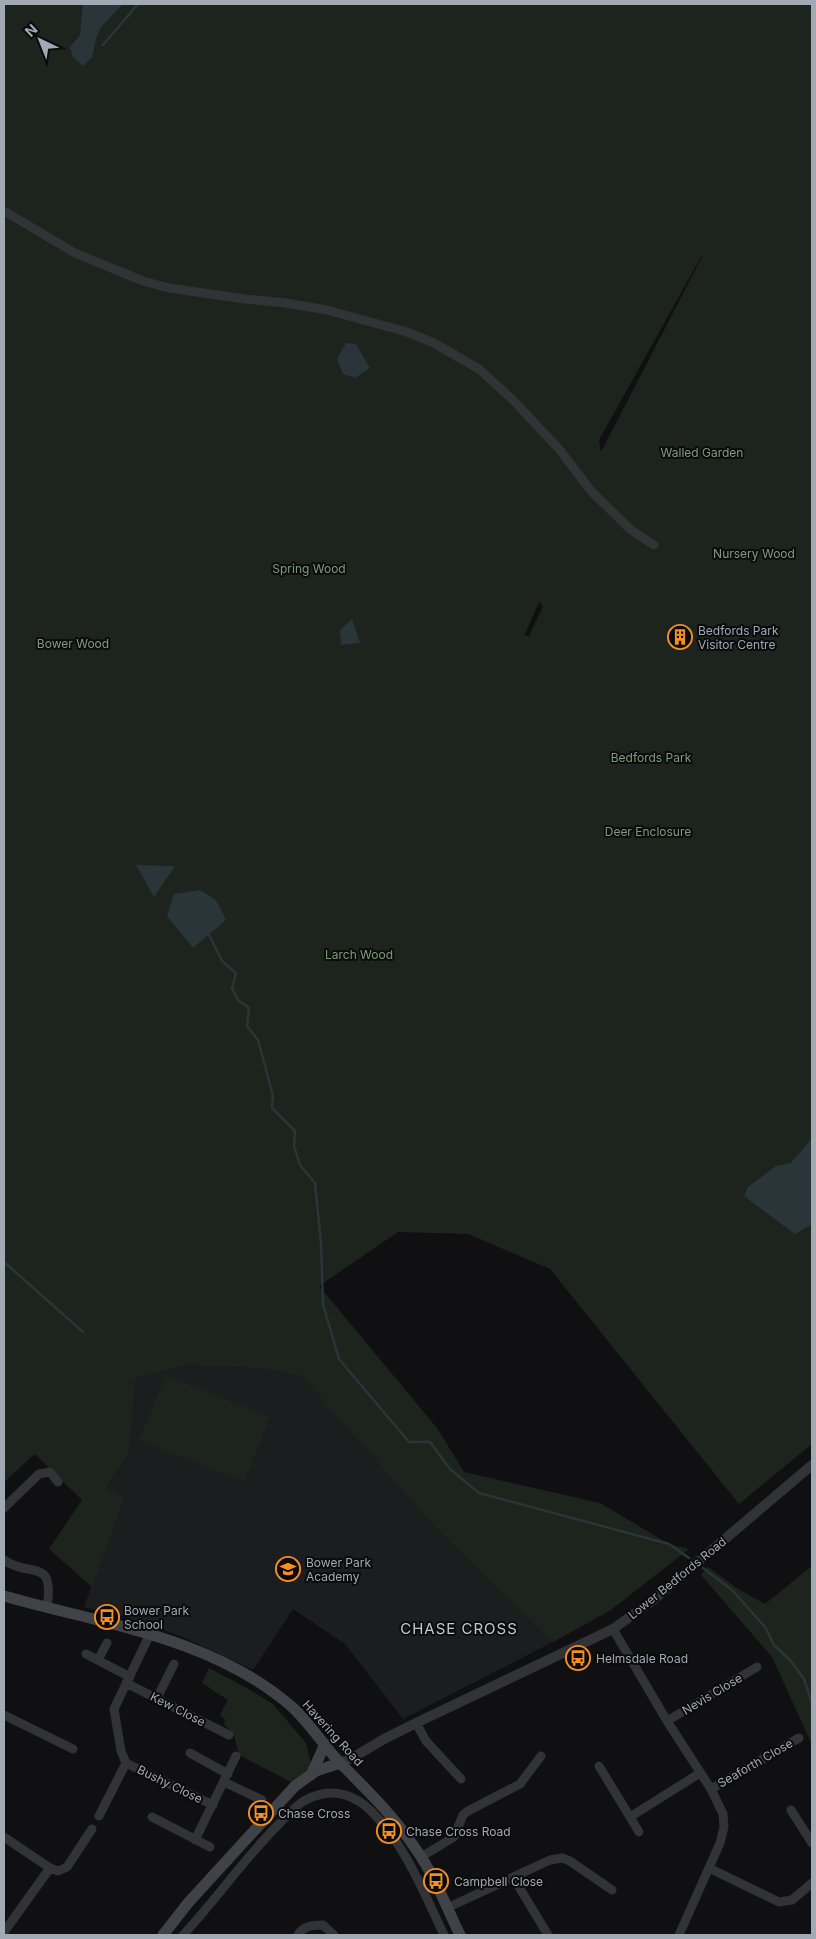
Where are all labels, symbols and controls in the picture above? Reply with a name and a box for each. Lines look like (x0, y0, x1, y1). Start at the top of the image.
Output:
north arrow (15, 15, 65, 65)
text: N (21, 20, 40, 40)
park label: Walled Garden (661, 445, 743, 460)
park label: Nursery Wood (713, 546, 795, 561)
park label: Spring Wood (272, 561, 346, 576)
place label: Bedfords Park Visitor Centre (698, 623, 779, 652)
building icon: Bedfords Park Visitor Centre (667, 624, 693, 650)
park label: Bower Wood (37, 636, 109, 651)
park label: Bedfords Park (611, 750, 692, 765)
park label: Deer Enclosure (605, 824, 691, 839)
park label: Larch Wood (325, 947, 393, 962)
street label: Lower Bedfords Road (625, 1534, 729, 1622)
place label: Bower Park Academy (306, 1555, 371, 1584)
school or university icon: Bower Park Academy (275, 1556, 301, 1582)
place label: Bower Park School (124, 1603, 189, 1632)
bus stop icon: Bower Park School (94, 1604, 120, 1630)
district label: CHASE CROSS (400, 1619, 518, 1638)
bus stop icon: Helmsdale Road (565, 1645, 591, 1671)
place label: Helmsdale Road (596, 1651, 688, 1666)
street label: Nevis Close (679, 1670, 745, 1718)
street label: Kew Close (148, 1689, 208, 1729)
street label: Havering Road (300, 1697, 366, 1769)
street label: Seaforth Close (715, 1735, 795, 1791)
street label: Bushy Close (135, 1762, 205, 1806)
bus stop icon: Chase Cross (248, 1800, 274, 1826)
place label: Chase Cross (278, 1806, 350, 1821)
bus stop icon: Chase Cross Road (376, 1818, 402, 1844)
place label: Chase Cross Road (406, 1824, 511, 1839)
bus stop icon: Campbell Close (423, 1868, 449, 1894)
place label: Campbell Close (454, 1874, 543, 1889)

